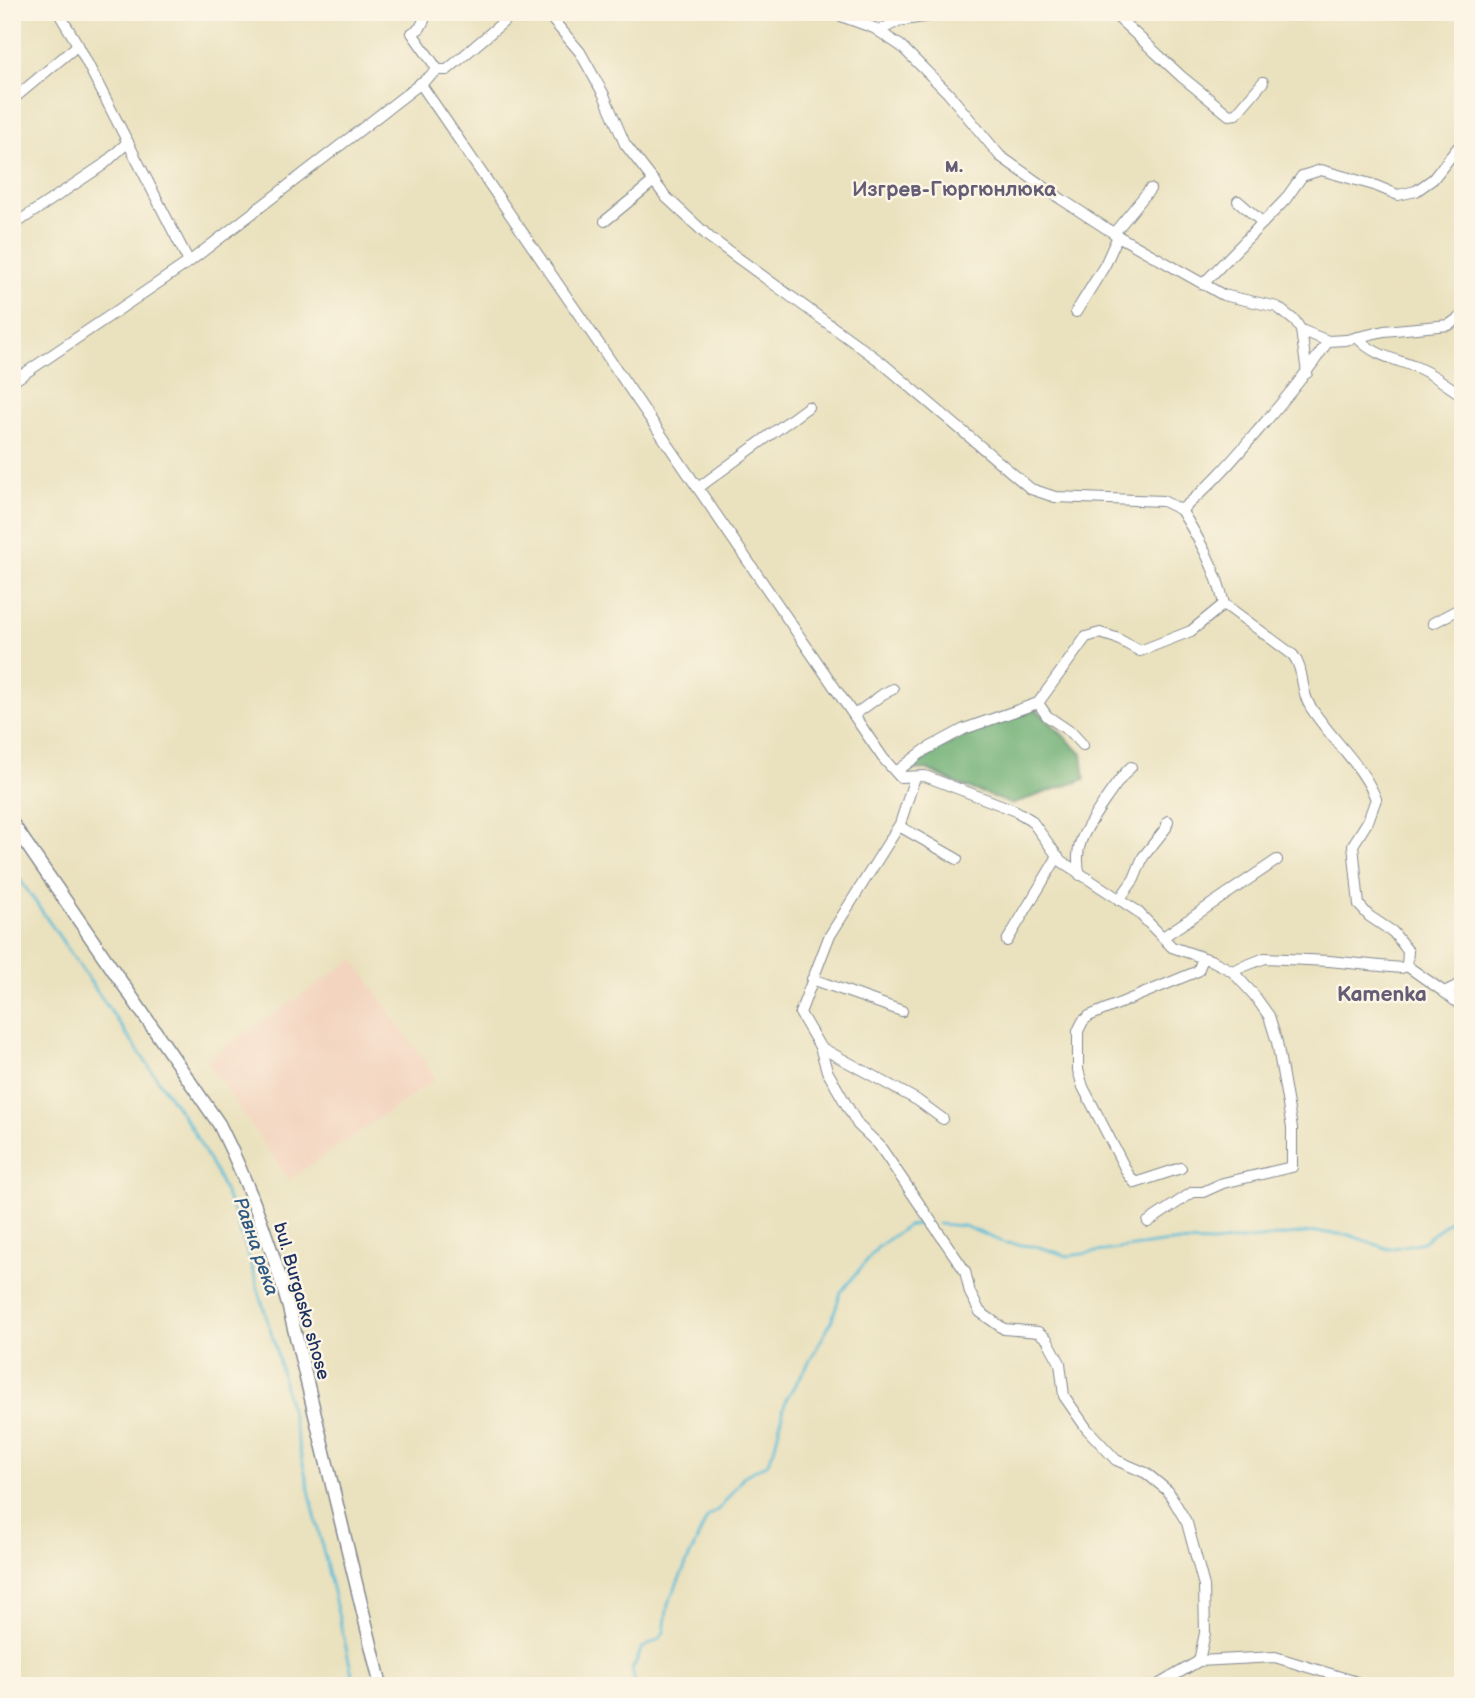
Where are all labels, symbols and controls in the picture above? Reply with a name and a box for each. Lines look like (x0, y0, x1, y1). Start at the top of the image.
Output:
district label: м. Изгрев-Гюргюнлюка (852, 153, 1057, 202)
district label: Kamenka (1337, 982, 1427, 1007)
water label: Равна река (228, 1194, 283, 1299)
street label: bul. Burgasko shose (269, 1220, 334, 1383)

